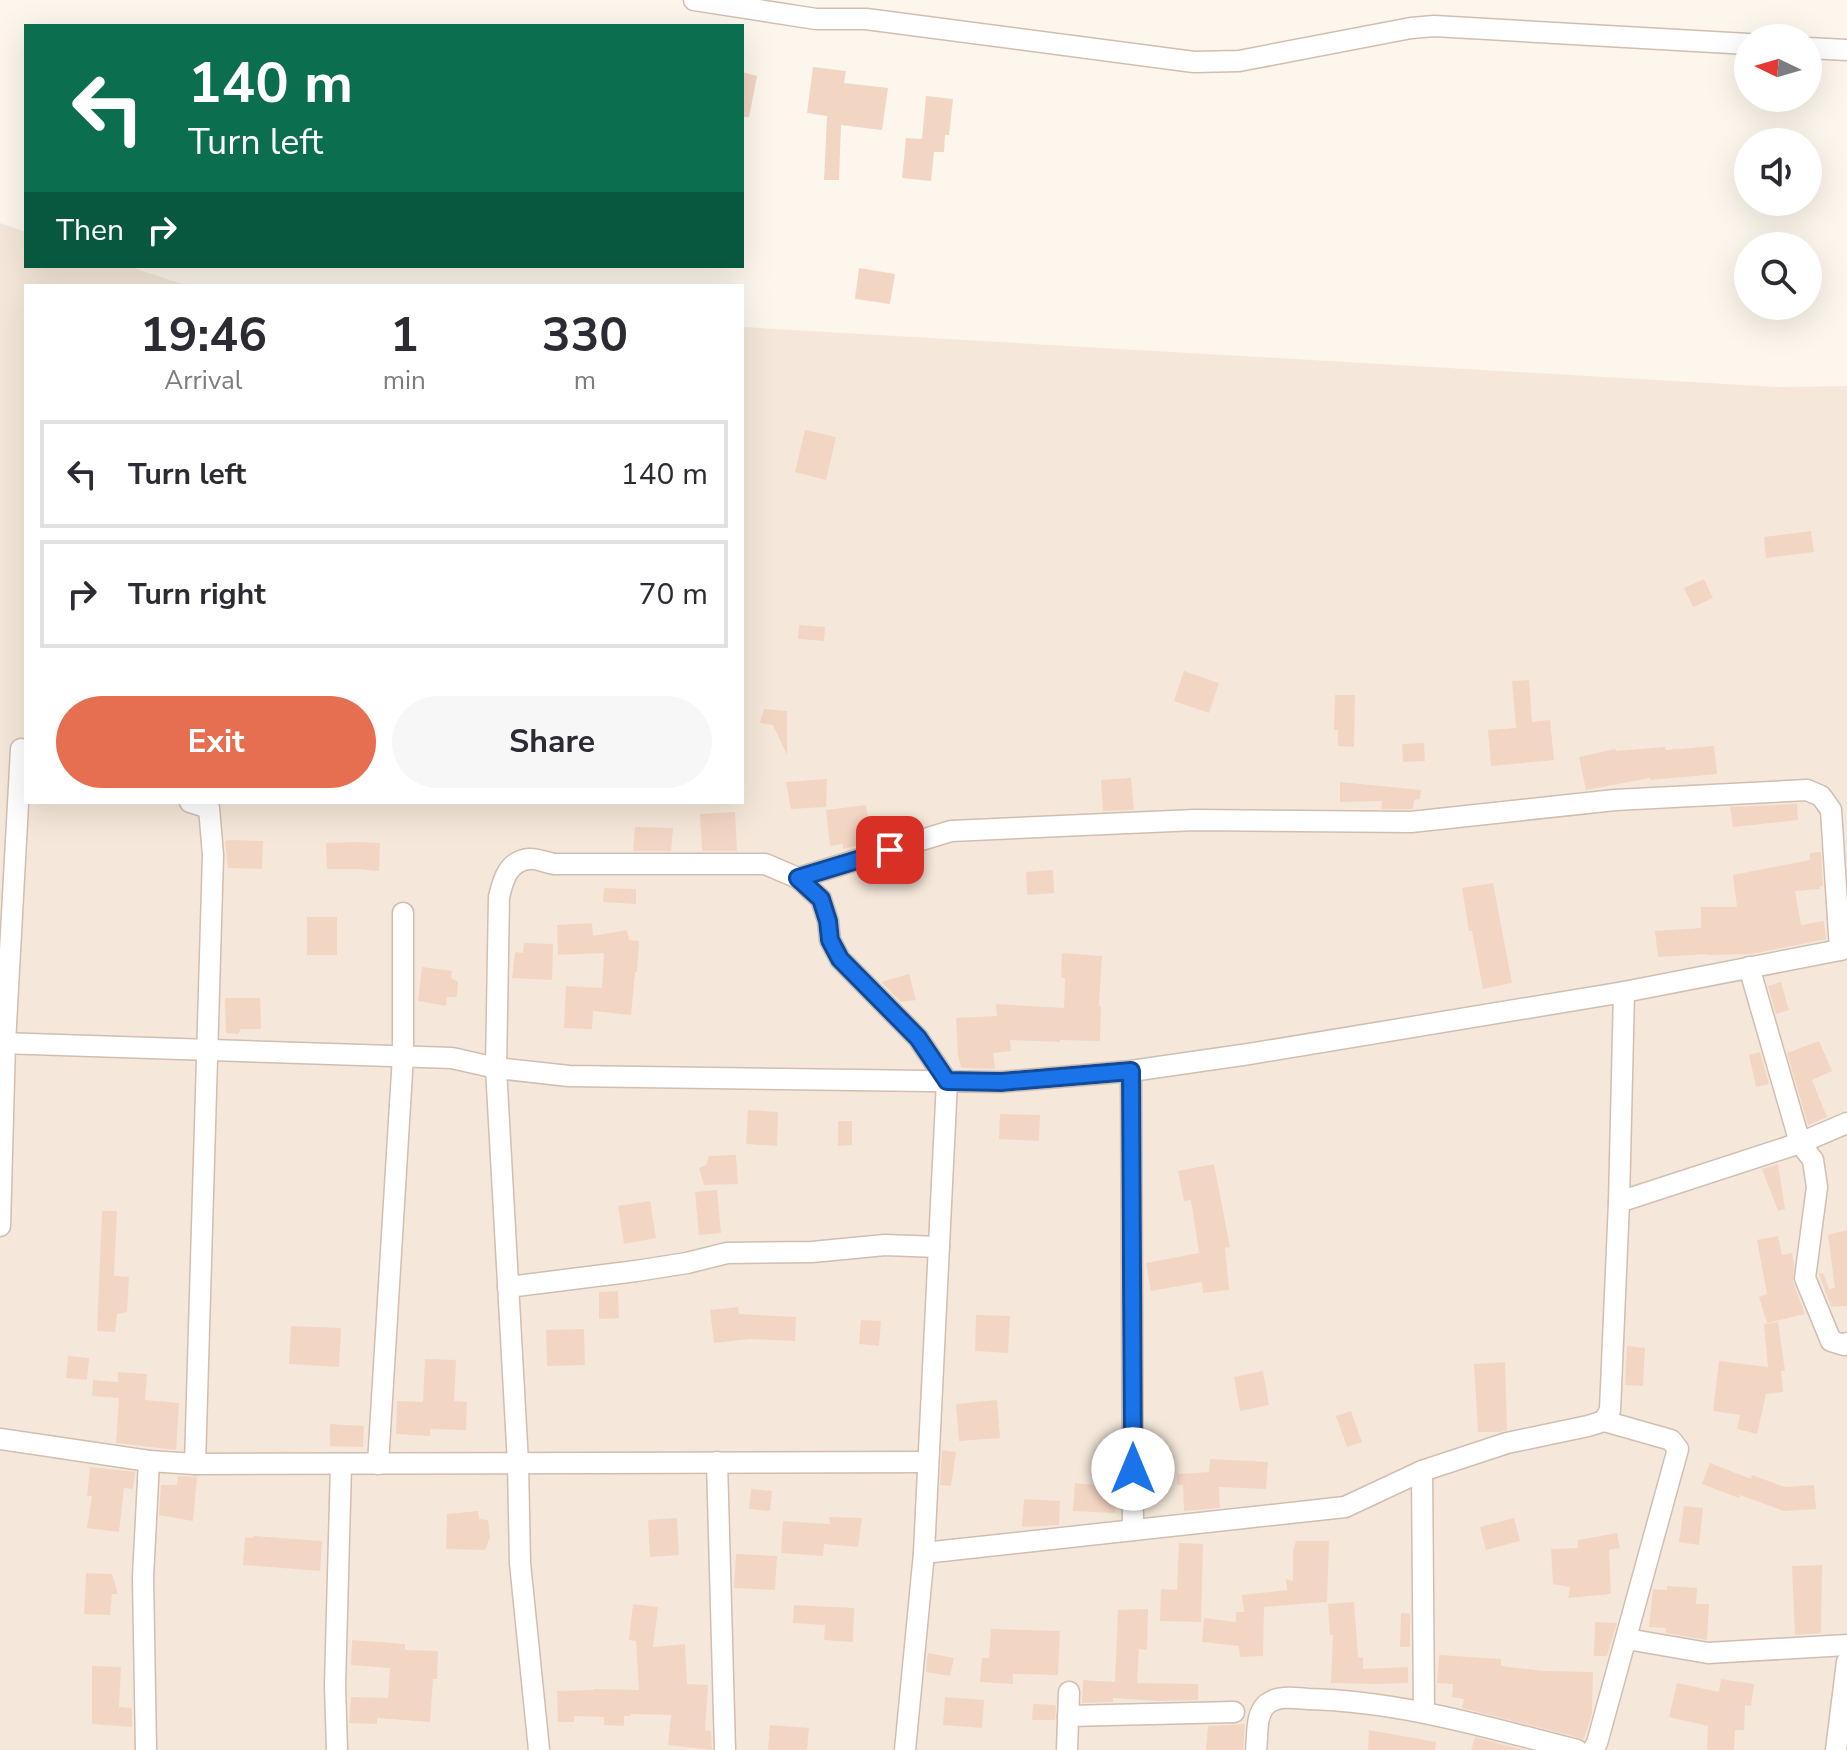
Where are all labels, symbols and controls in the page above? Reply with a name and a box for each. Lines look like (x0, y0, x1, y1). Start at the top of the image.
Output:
north arrow (1734, 24, 1822, 112)
map controls (1734, 24, 1822, 320)
text: 140 m (188, 45, 353, 122)
icon: left (56, 56, 160, 160)
text: Turn left (188, 118, 323, 167)
button: sound (1734, 128, 1822, 216)
icon: right (140, 208, 184, 252)
text: Then (56, 210, 124, 251)
button: search (1734, 232, 1822, 320)
text: 19:46 (140, 302, 267, 368)
text: 1 (390, 302, 419, 368)
text: 330 (542, 302, 628, 368)
text: Arrival (164, 363, 243, 398)
text: min (383, 363, 426, 398)
text: m (574, 363, 596, 398)
icon: left (60, 452, 104, 496)
text: Turn left (128, 454, 246, 495)
text: 140 m (621, 454, 708, 495)
icon: right (60, 572, 104, 616)
text: Turn right (128, 574, 266, 615)
text: 70 m (639, 574, 708, 615)
button: Exit (56, 696, 376, 788)
button: Share (392, 696, 712, 788)
pin (856, 816, 924, 884)
icon: arrive (868, 828, 912, 872)
position arrow (1091, 1427, 1175, 1511)

